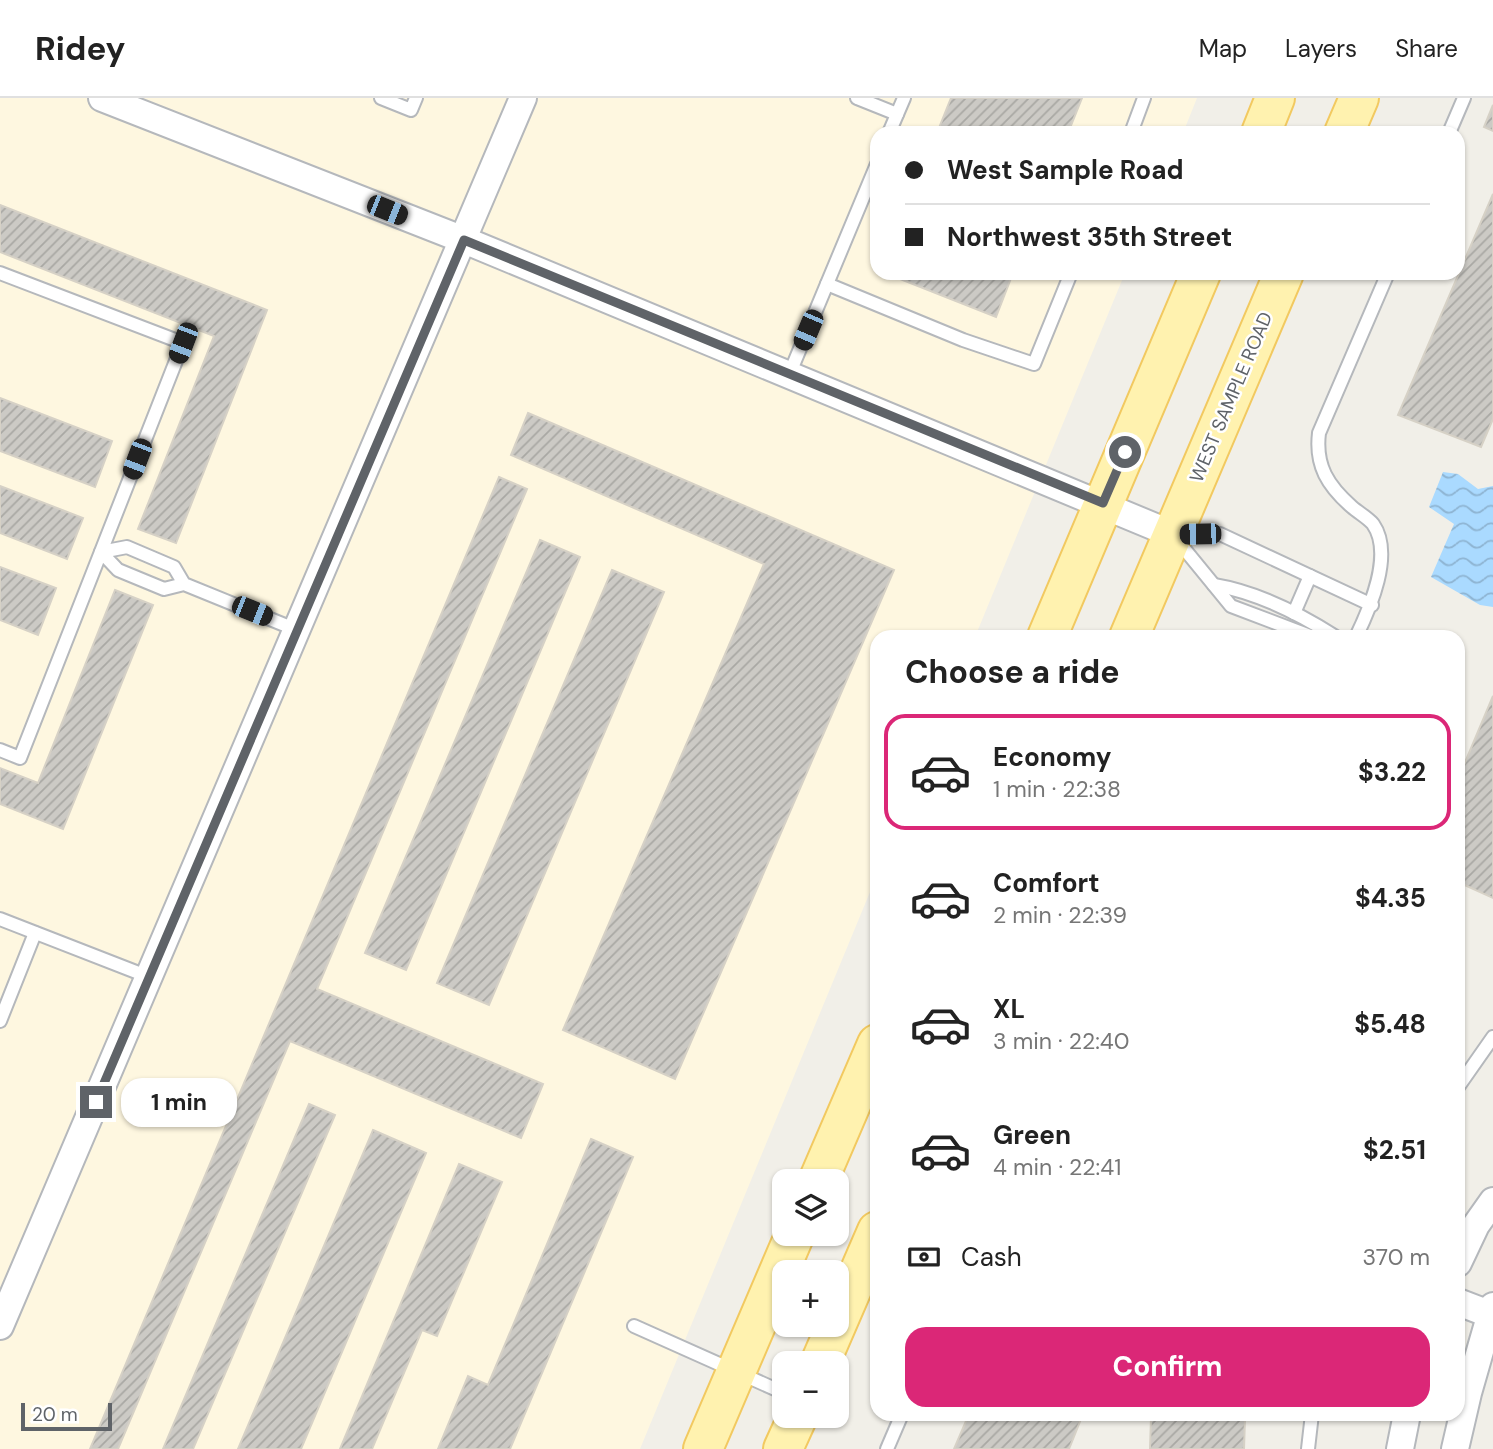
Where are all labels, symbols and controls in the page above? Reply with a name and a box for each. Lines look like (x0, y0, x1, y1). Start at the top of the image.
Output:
text: Ridey (35, 27, 125, 70)
text: Map (1199, 33, 1247, 64)
text: Layers (1285, 33, 1357, 64)
text: Share (1395, 33, 1458, 64)
text: West Sample Road (947, 153, 1183, 187)
car (364, 192, 411, 228)
text: Northwest 35th Street (947, 220, 1232, 254)
car (791, 307, 826, 353)
street label: WEST SAMPLE ROAD (1184, 308, 1278, 486)
car (166, 320, 201, 366)
car (120, 436, 155, 482)
route start (1109, 436, 1141, 468)
car (1179, 523, 1222, 545)
car (229, 593, 276, 629)
text: Choose a ride (905, 651, 1120, 693)
text: Economy (993, 740, 1111, 774)
icon: car (909, 741, 972, 804)
text: $3.22 (1358, 755, 1426, 789)
text: 1 min · 22:38 (993, 774, 1121, 804)
text: Comfort (993, 866, 1099, 900)
icon: car (909, 867, 972, 930)
text: $4.35 (1355, 881, 1426, 915)
text: 2 min · 22:39 (993, 900, 1127, 930)
text: XL (993, 992, 1025, 1026)
icon: car (909, 993, 972, 1056)
text: $5.48 (1354, 1007, 1426, 1041)
text: 3 min · 22:40 (993, 1026, 1130, 1056)
callout: 1 min (120, 1077, 236, 1126)
route end (80, 1086, 112, 1118)
text: 1 min (151, 1087, 207, 1117)
text: Green (993, 1118, 1071, 1152)
icon: car (909, 1119, 972, 1182)
text: $2.51 (1363, 1133, 1426, 1167)
text: 4 min · 22:41 (993, 1152, 1121, 1182)
map controls (772, 1169, 849, 1428)
button: layers (772, 1169, 849, 1246)
icon: cash (905, 1238, 943, 1276)
text: Cash (961, 1240, 1022, 1274)
text: 370 m (1362, 1242, 1430, 1272)
button: + (772, 1260, 849, 1337)
button: Confirm (905, 1327, 1430, 1407)
button: − (772, 1351, 849, 1428)
scale bar (21, 1400, 112, 1432)
text: 20 m (32, 1402, 78, 1427)

